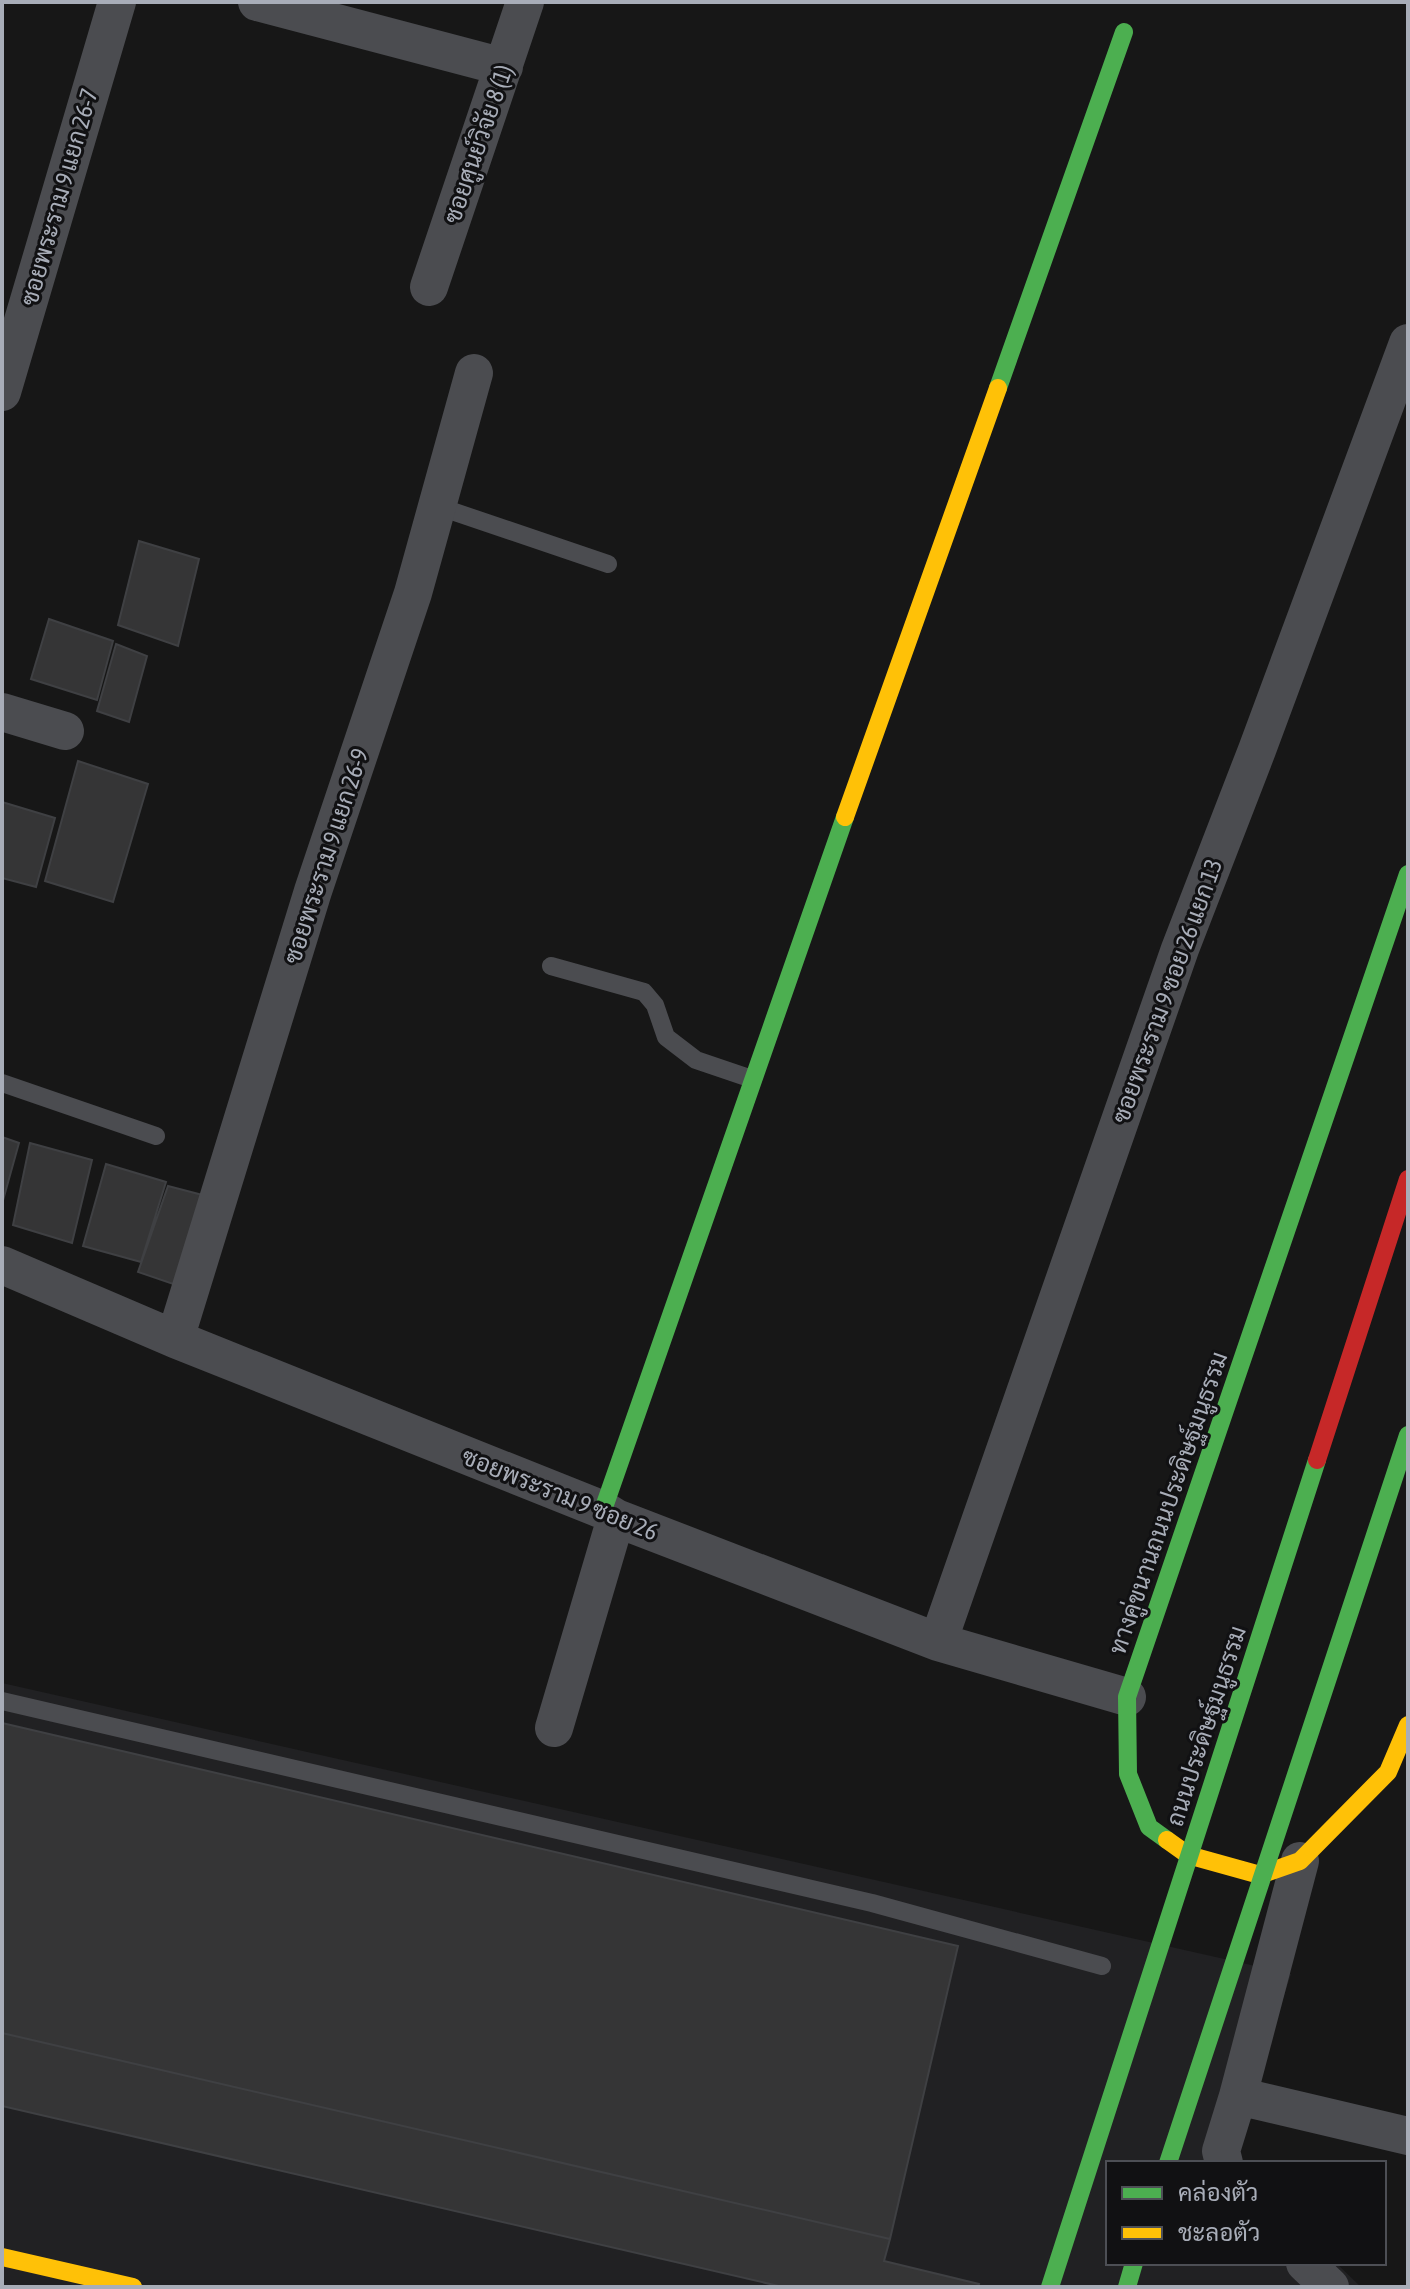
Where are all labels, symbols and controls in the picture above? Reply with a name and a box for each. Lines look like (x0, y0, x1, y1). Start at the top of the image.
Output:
street label: ซอยศูนย์วิจัย 8 (1) (436, 60, 522, 228)
street label: ซอยพระราม 9 แยก 26-7 (15, 85, 103, 309)
street label: ซอยพระราม 9 แยก 26-9 (278, 745, 374, 967)
street label: ซอยพระราม 9 ซอย 26 แยก 13 (1107, 855, 1227, 1127)
street label: ทางคู่ขนานถนนประดิษฐ์มนูธรรม (1102, 1347, 1236, 1659)
street label: ซอยพระราม 9 ซอย 26 (458, 1442, 662, 1546)
street label: ถนนประดิษฐ์มนูธรรม (1159, 1622, 1255, 1831)
legend (1106, 2161, 1386, 2265)
text: คล่องตัว (1178, 2179, 1258, 2206)
text: ชะลอตัว (1178, 2219, 1260, 2246)

